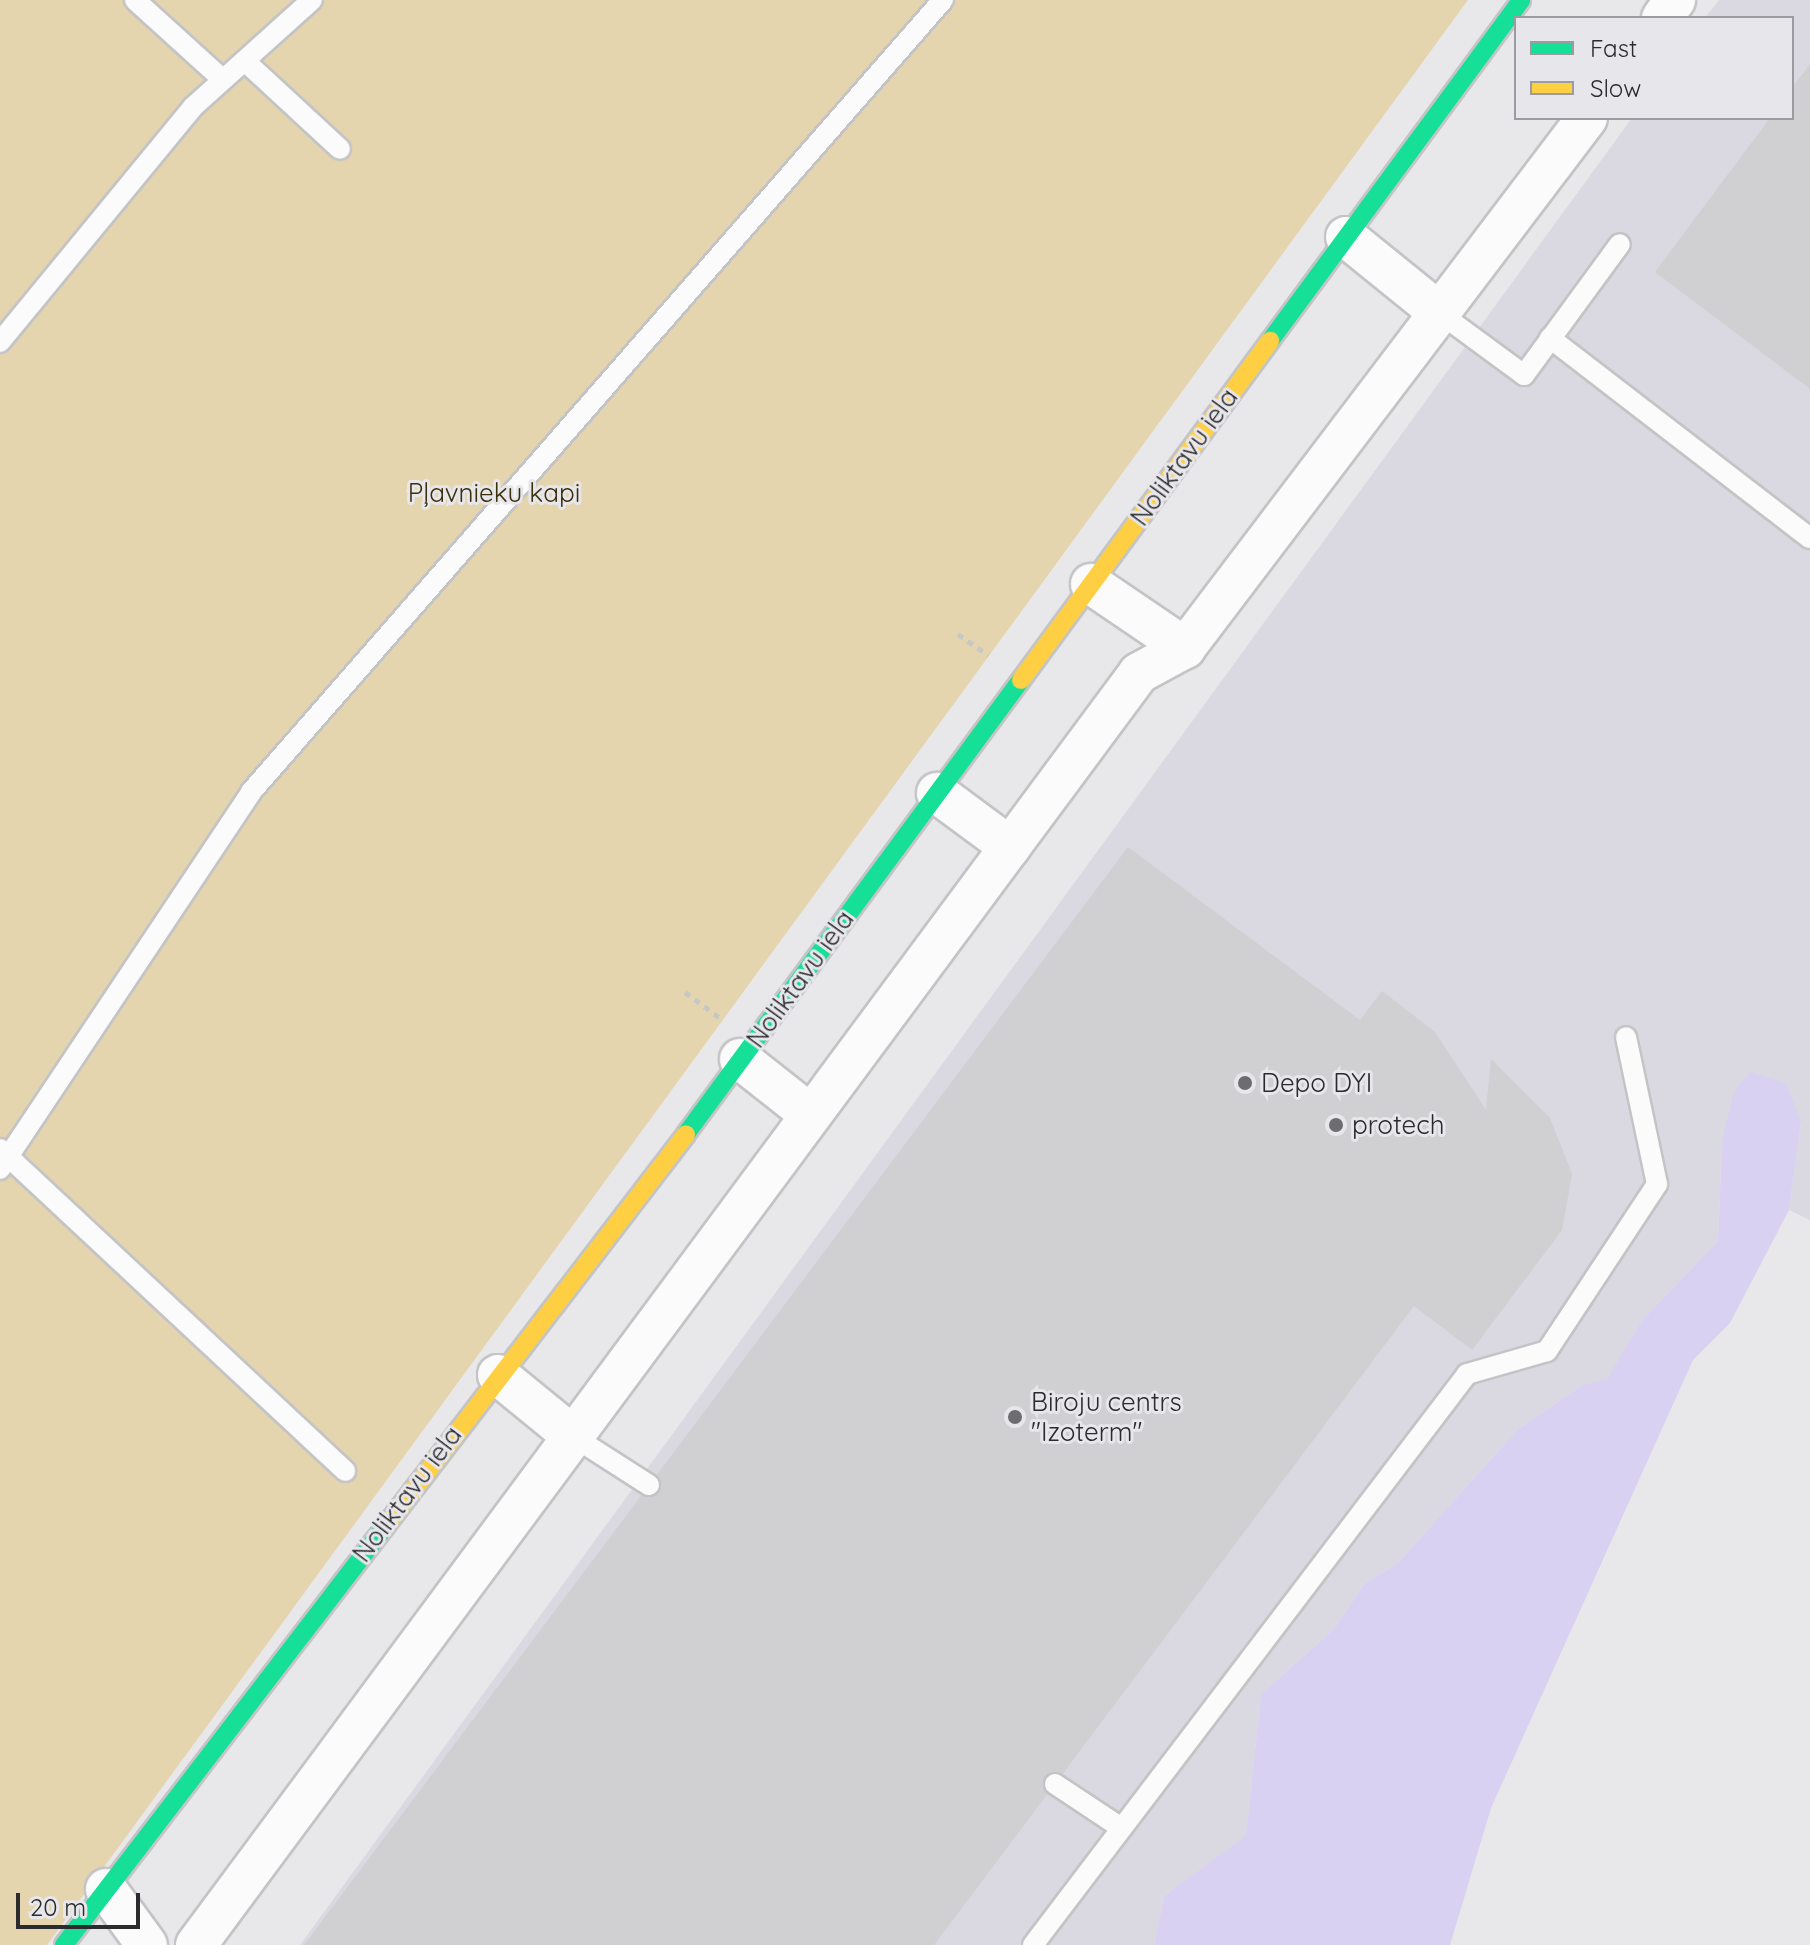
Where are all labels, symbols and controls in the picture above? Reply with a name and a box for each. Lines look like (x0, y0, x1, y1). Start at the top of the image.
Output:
legend (1514, 16, 1794, 120)
text: Fast (1590, 33, 1637, 63)
text: Slow (1590, 73, 1641, 103)
street label: Noliktavu iela (1124, 382, 1244, 532)
park label: Pļavnieku kapi (408, 477, 580, 509)
street label: Noliktavu iela (740, 904, 860, 1054)
place label: Depo DYI (1261, 1067, 1372, 1099)
marker: Depo DYI (1236, 1074, 1254, 1092)
place label: protech (1352, 1109, 1445, 1141)
marker: protech (1327, 1116, 1345, 1134)
place label: Biroju centrs "Izoterm" (1031, 1386, 1182, 1448)
marker: Biroju centrs "Izoterm" (1006, 1408, 1024, 1426)
street label: Noliktavu iela (346, 1420, 468, 1568)
scale bar (20, 1877, 144, 1927)
text: 20 m (30, 1892, 86, 1922)

